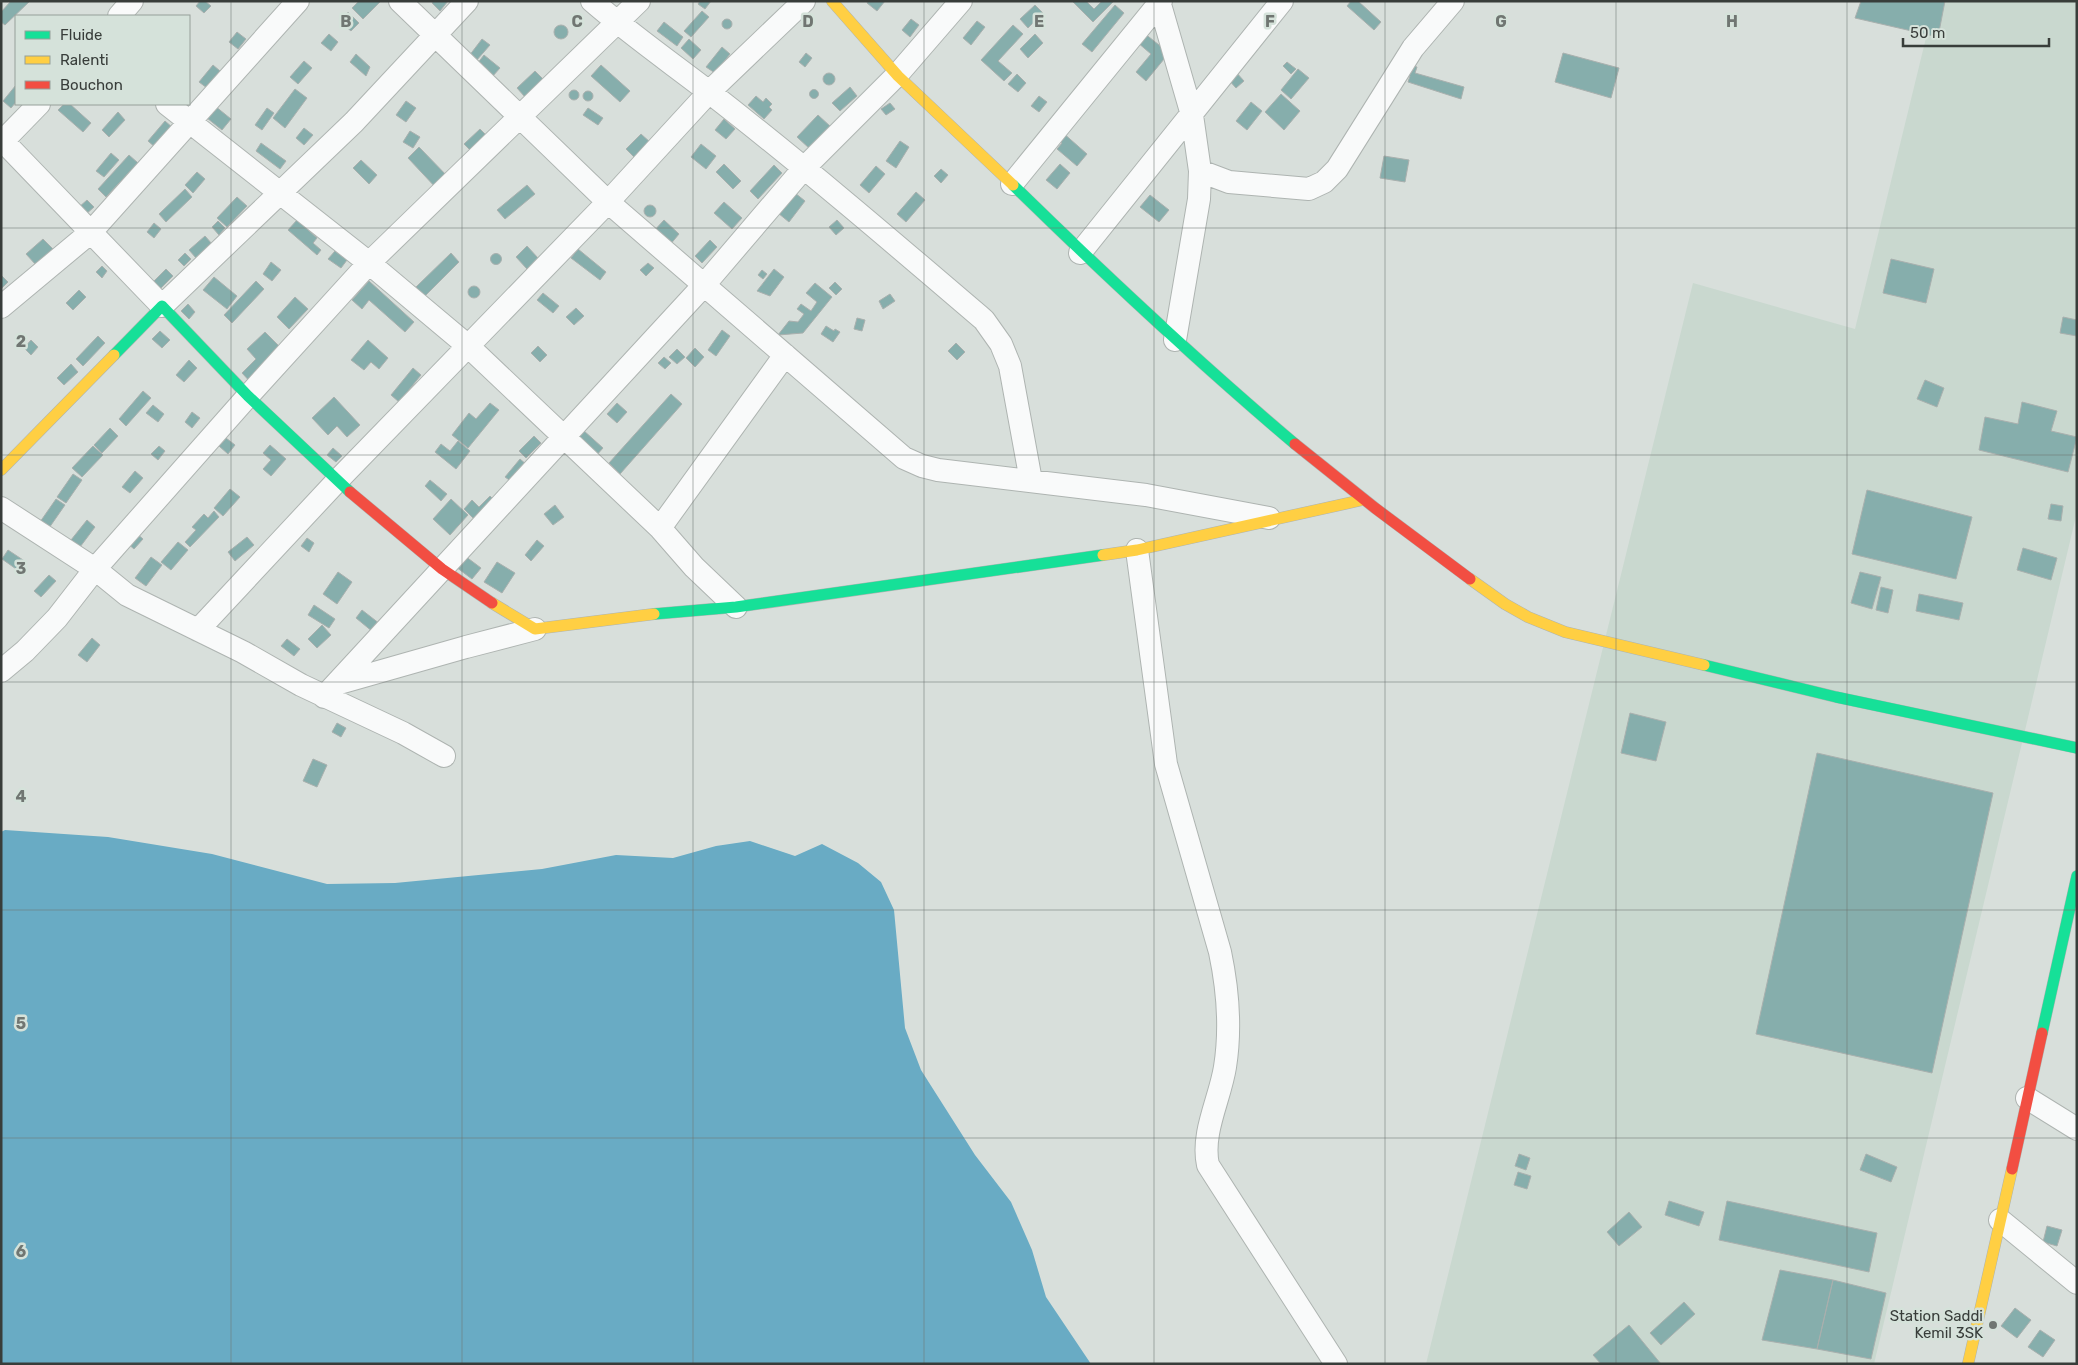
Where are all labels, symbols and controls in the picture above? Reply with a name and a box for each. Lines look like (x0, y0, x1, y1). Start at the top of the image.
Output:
text: B (340, 12, 352, 31)
text: C (571, 12, 583, 31)
text: D (802, 12, 814, 31)
text: E (1034, 12, 1044, 31)
text: F (1265, 12, 1275, 31)
text: G (1495, 12, 1507, 31)
text: H (1726, 12, 1738, 31)
legend (15, 15, 190, 105)
scale bar (1903, 15, 2049, 47)
text: 50 m (1910, 24, 1945, 42)
text: Fluide (60, 26, 102, 44)
text: Ralenti (60, 51, 109, 69)
text: Bouchon (60, 76, 123, 94)
text: 2 (16, 332, 26, 351)
text: 3 (16, 559, 26, 578)
text: 4 (16, 787, 27, 806)
text: 5 (16, 1014, 26, 1033)
text: 6 (16, 1242, 26, 1261)
place label: Station Saddi Kemil 3SK (1890, 1307, 1983, 1342)
marker: Station Saddi Kemil 3SK (1987, 1319, 1999, 1331)

